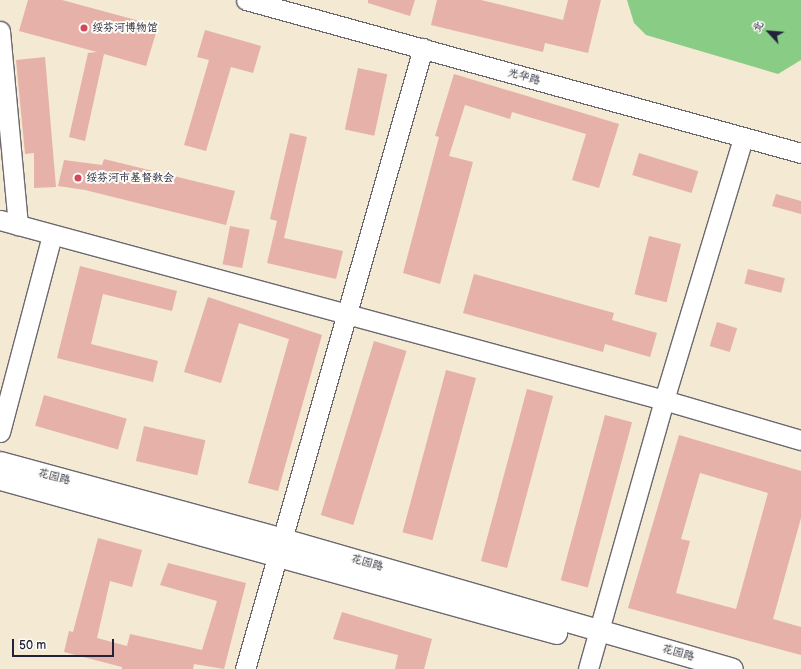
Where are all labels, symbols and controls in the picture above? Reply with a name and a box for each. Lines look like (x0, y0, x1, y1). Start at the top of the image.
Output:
north arrow (749, 12, 789, 52)
text: 北 (750, 19, 766, 34)
place label: 绥芬河博物馆 (92, 21, 158, 35)
marker: 绥芬河博物馆 (79, 23, 89, 33)
street label: 光华路 (506, 66, 542, 88)
place label: 绥芬河市基督教会 (86, 171, 174, 185)
marker: 绥芬河市基督教会 (73, 173, 83, 183)
street label: 花园路 (36, 466, 72, 488)
street label: 花园路 (349, 552, 385, 574)
scale bar (14, 631, 116, 657)
text: 50 m (19, 638, 46, 653)
street label: 花园路 (660, 642, 696, 664)

